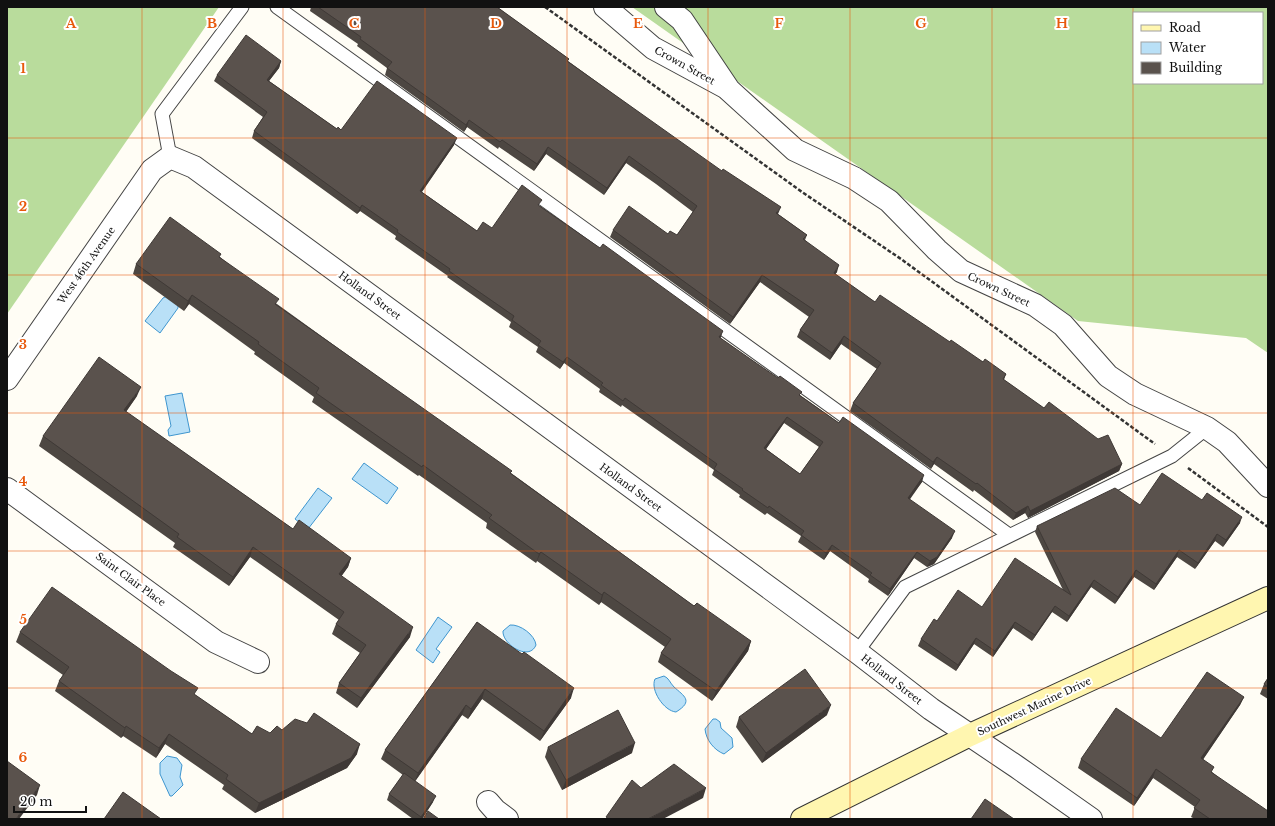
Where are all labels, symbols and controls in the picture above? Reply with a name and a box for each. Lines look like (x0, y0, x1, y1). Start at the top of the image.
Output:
legend (1133, 12, 1263, 84)
text: A (65, 15, 77, 32)
text: B (207, 15, 217, 32)
text: C (349, 15, 360, 32)
text: D (490, 15, 502, 32)
text: E (633, 15, 643, 32)
text: F (775, 15, 784, 32)
text: G (915, 15, 927, 32)
text: H (1056, 15, 1068, 32)
text: Road (1169, 20, 1201, 35)
text: Water (1168, 40, 1206, 55)
street label: Crown Street (652, 43, 718, 88)
text: 1 (20, 60, 26, 77)
text: Building (1169, 60, 1223, 75)
text: 2 (19, 198, 27, 215)
street label: West 46th Avenue (54, 224, 118, 307)
street label: Holland Street (336, 268, 404, 323)
street label: Crown Street (966, 269, 1032, 310)
text: 3 (19, 336, 27, 353)
street label: Holland Street (597, 460, 665, 515)
text: 4 (19, 473, 28, 490)
street label: Saint Clair Place (93, 550, 168, 609)
text: 5 (19, 611, 27, 628)
street label: Holland Street (858, 651, 925, 707)
street label: Southwest Marine Drive (975, 674, 1093, 739)
text: 6 (19, 749, 28, 766)
scale bar (14, 788, 86, 814)
text: 20 m (20, 794, 52, 809)

